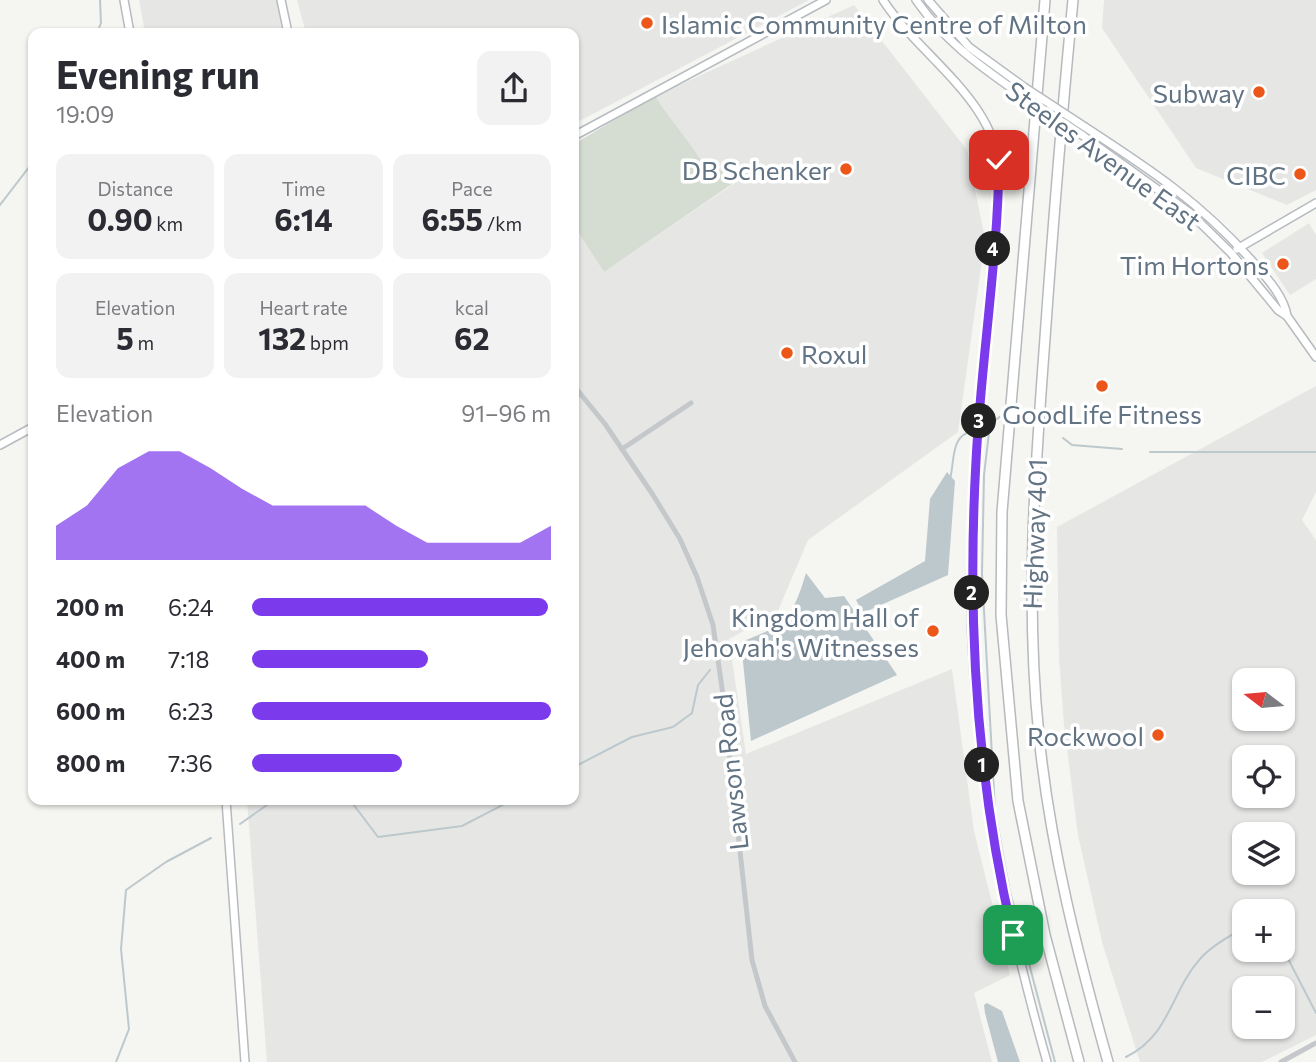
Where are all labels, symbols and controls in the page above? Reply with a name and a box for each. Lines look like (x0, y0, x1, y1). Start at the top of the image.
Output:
place label: Islamic Community Centre of Milton (661, 8, 1087, 39)
marker: Islamic Community Centre of Milton (639, 15, 655, 31)
text: Evening run (56, 50, 260, 97)
button: share (477, 51, 551, 125)
street label: Steeles Avenue East (1001, 74, 1207, 236)
place label: Subway (1153, 77, 1245, 108)
marker: Subway (1251, 84, 1267, 100)
text: 19:09 (56, 100, 114, 128)
pin (969, 130, 1029, 190)
icon: check (980, 141, 1018, 179)
place label: DB Schenker (682, 154, 832, 185)
place label: CIBC (1226, 159, 1286, 190)
marker: DB Schenker (838, 161, 854, 177)
marker: CIBC (1292, 166, 1308, 182)
text: Distance (97, 177, 173, 200)
text: Time (282, 177, 325, 200)
text: Pace (451, 177, 492, 200)
text: 0.90 (87, 200, 153, 237)
text: 6:14 (274, 200, 333, 237)
text: 6:55 (422, 200, 483, 237)
text: km (153, 212, 183, 235)
text: /km (483, 212, 522, 235)
pin: 4 (976, 232, 1010, 266)
text: 4 (987, 237, 998, 260)
place label: Tim Hortons (1120, 249, 1269, 280)
marker: Tim Hortons (1275, 256, 1291, 272)
text: Elevation (95, 296, 175, 319)
text: Heart rate (259, 296, 348, 319)
text: kcal (455, 296, 489, 319)
text: 5 (116, 319, 134, 356)
text: 132 (258, 319, 306, 356)
text: 62 (454, 319, 490, 356)
text: m (134, 331, 154, 354)
text: bpm (306, 331, 349, 354)
place label: Roxul (801, 338, 867, 369)
marker: Roxul (779, 345, 795, 361)
marker: GoodLife Fitness (1094, 378, 1110, 394)
place label: GoodLife Fitness (1002, 398, 1202, 429)
text: Elevation (56, 399, 153, 427)
text: 91–96 m (461, 399, 551, 427)
pin: 3 (962, 404, 996, 438)
text: 3 (973, 409, 984, 432)
street label: Highway 401 (1016, 458, 1052, 610)
pin: 2 (954, 576, 990, 610)
text: 2 (966, 581, 977, 604)
text: 200 m (56, 593, 124, 621)
text: 6:24 (168, 593, 214, 621)
place label: Kingdom Hall of Jehovah's Witnesses (682, 601, 920, 662)
marker: Kingdom Hall of Jehovah's Witnesses (925, 623, 941, 639)
text: 400 m (56, 645, 125, 673)
text: 7:18 (168, 645, 209, 673)
north arrow (1232, 668, 1295, 732)
map controls (1232, 668, 1295, 1039)
street label: Lawson Road (706, 692, 754, 852)
text: 600 m (56, 697, 125, 725)
text: 6:23 (168, 697, 213, 725)
place label: Rockwool (1027, 720, 1144, 751)
marker: Rockwool (1150, 727, 1166, 743)
button: locate (1232, 745, 1295, 808)
pin: 1 (964, 748, 1000, 782)
text: 800 m (56, 749, 125, 777)
text: 7:36 (168, 749, 213, 777)
text: 1 (977, 753, 986, 776)
button: layers (1232, 822, 1295, 885)
button: + (1232, 899, 1295, 962)
pin (983, 905, 1043, 965)
icon: arrive (994, 916, 1032, 954)
button: − (1232, 976, 1295, 1039)

